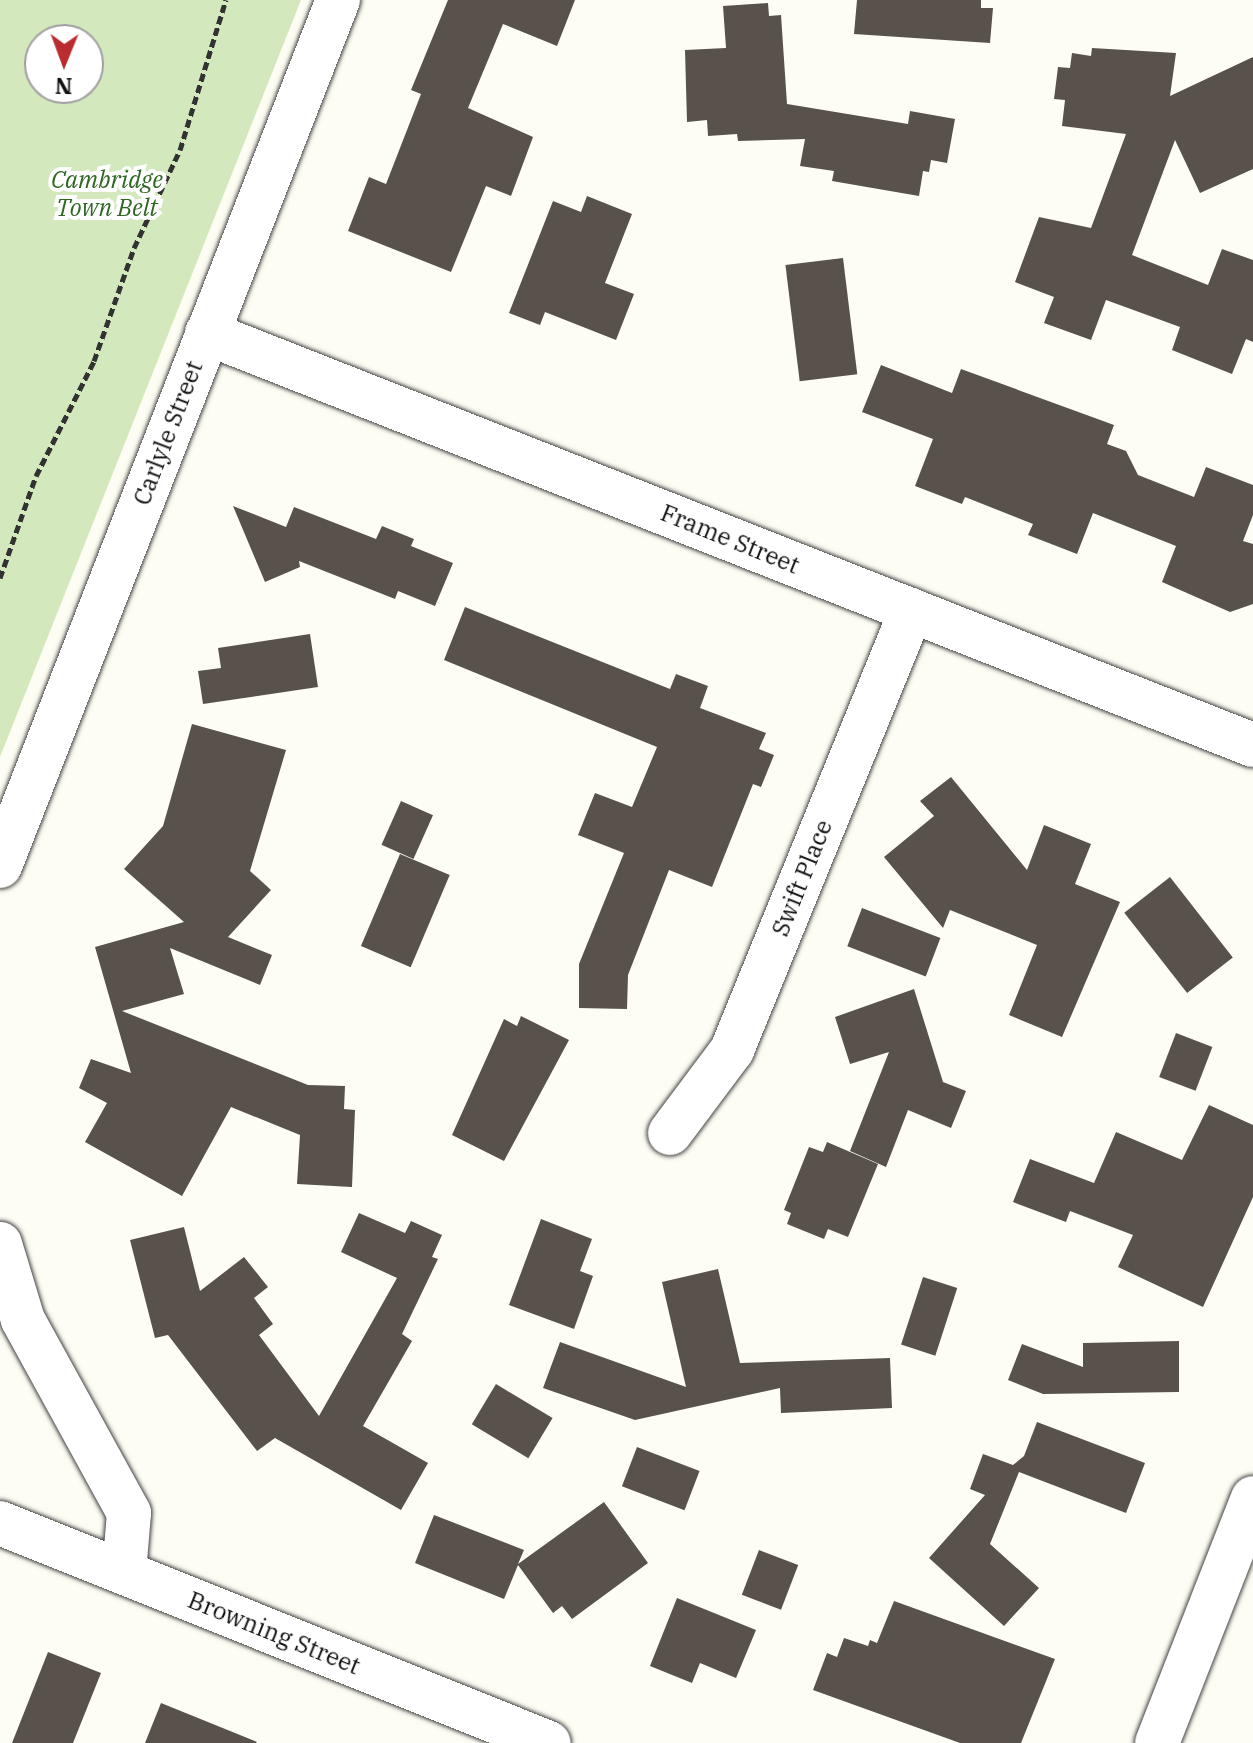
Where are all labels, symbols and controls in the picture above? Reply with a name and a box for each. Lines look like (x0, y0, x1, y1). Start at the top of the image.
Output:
north arrow (24, 24, 104, 104)
text: N (55, 72, 73, 101)
park label: Cambridge Town Belt (51, 166, 163, 222)
street label: Carlyle Street (127, 357, 209, 509)
street label: Frame Street (657, 498, 803, 580)
street label: Swift Place (766, 816, 838, 940)
street label: Browning Street (184, 1585, 364, 1681)

